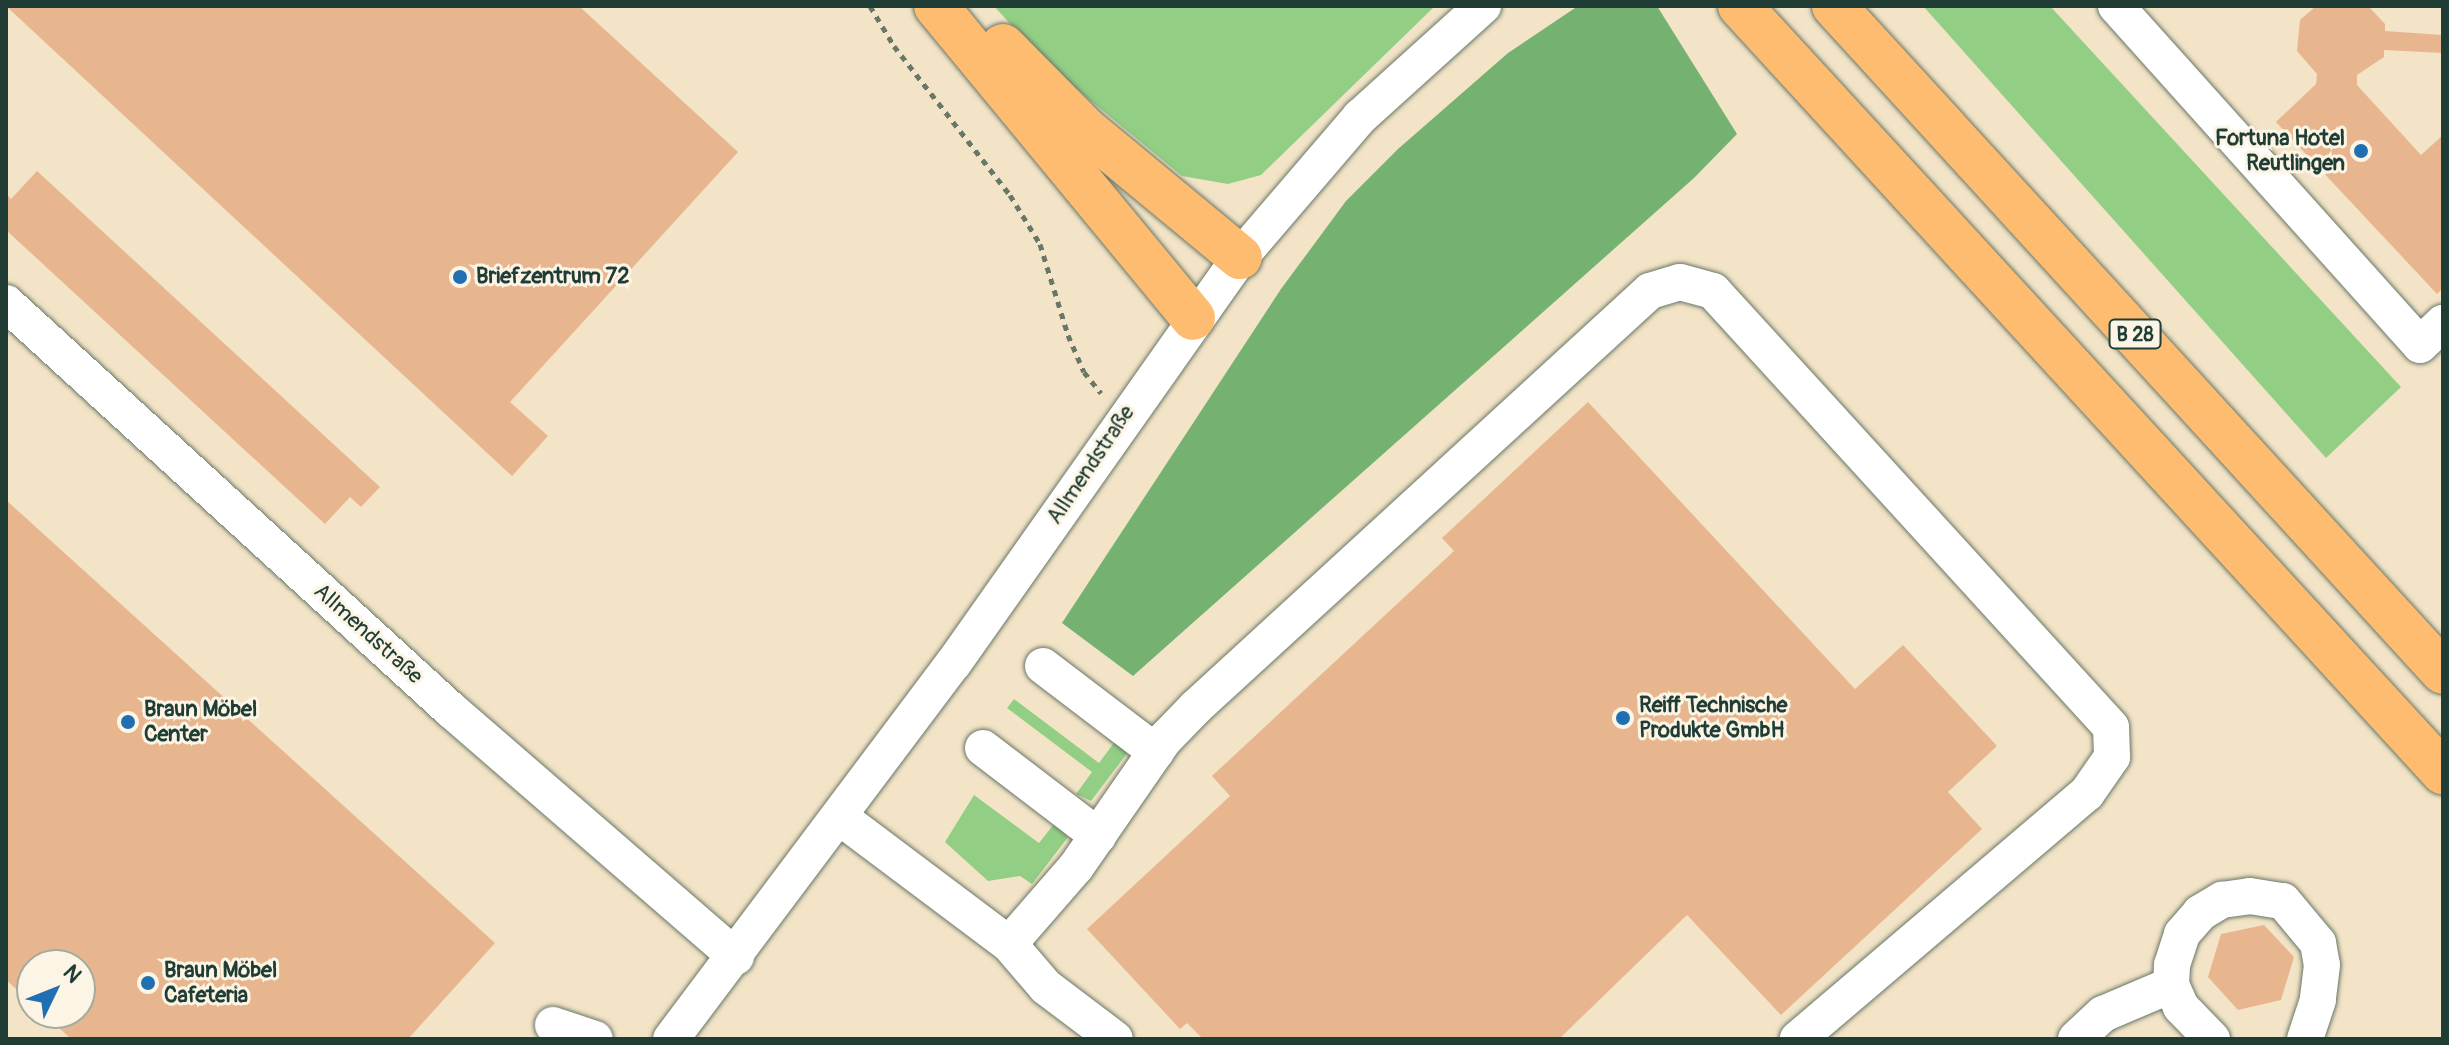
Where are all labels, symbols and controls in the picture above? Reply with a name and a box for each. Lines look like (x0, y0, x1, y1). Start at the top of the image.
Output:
place label: Fortuna Hotel Reutlingen (2215, 125, 2345, 176)
marker: Fortuna Hotel Reutlingen (2352, 142, 2370, 160)
place label: Briefzentrum 72 (476, 264, 629, 290)
marker: Briefzentrum 72 (451, 268, 469, 286)
road number: B 28 (2107, 318, 2163, 350)
street label: Allmendstraße (1042, 401, 1140, 529)
street label: Allmendstraße (308, 578, 428, 690)
place label: Reiff Technische Produkte GmbH (1639, 692, 1787, 744)
place label: Braun Möbel Center (144, 696, 257, 748)
marker: Reiff Technische Produkte GmbH (1614, 709, 1632, 727)
marker: Braun Möbel Center (119, 713, 137, 731)
north arrow (16, 949, 96, 1029)
place label: Braun Möbel Cafeteria (164, 957, 277, 1008)
text: N (57, 959, 87, 989)
marker: Braun Möbel Cafeteria (139, 974, 157, 992)

